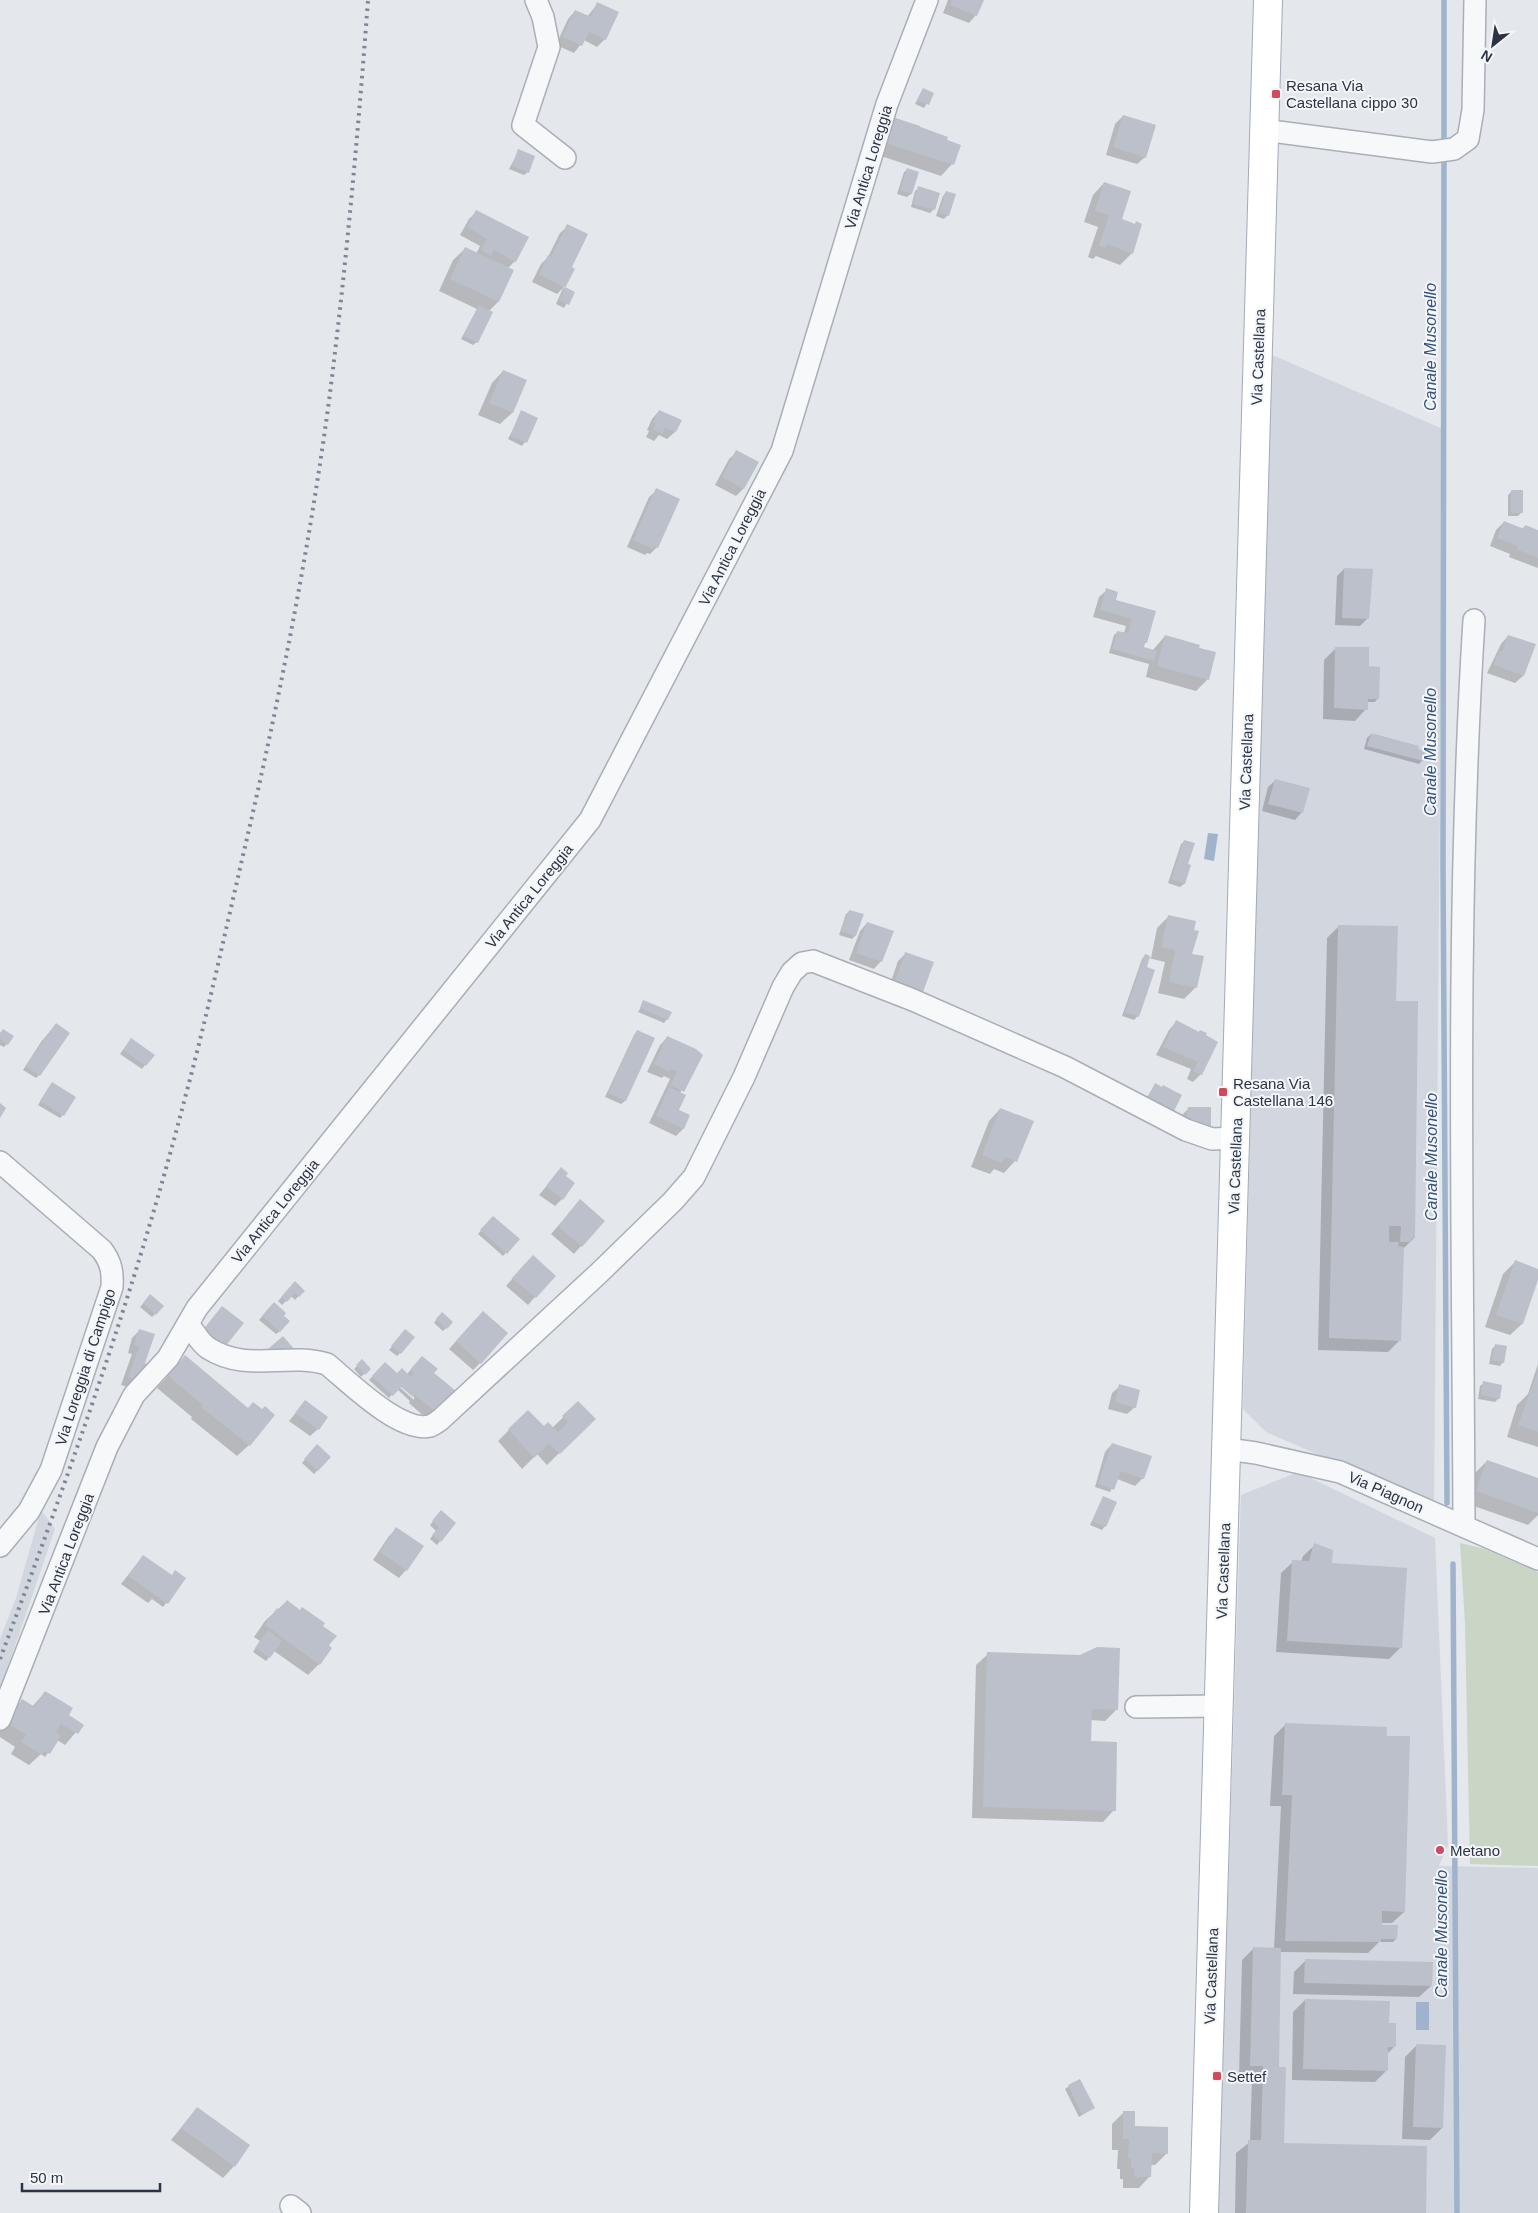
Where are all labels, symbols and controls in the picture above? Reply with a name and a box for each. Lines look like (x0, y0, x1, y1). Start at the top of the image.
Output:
north arrow (1468, 20, 1518, 70)
text: N (1478, 47, 1495, 66)
place label: Resana Via Castellana cippo 30 (1286, 77, 1418, 111)
marker: Resana Via Castellana cippo 30 (1270, 88, 1282, 100)
street label: Via Antica Loreggia (841, 102, 895, 231)
water label: Canale Musonello (1422, 283, 1439, 411)
street label: Via Castellana (1248, 308, 1268, 405)
street label: Via Antica Loreggia (695, 485, 769, 608)
water label: Canale Musonello (1422, 688, 1439, 816)
street label: Via Castellana (1236, 713, 1256, 810)
street label: Via Antica Loreggia (482, 840, 577, 951)
place label: Resana Via Castellana 146 (1233, 1075, 1333, 1109)
marker: Resana Via Castellana 146 (1217, 1086, 1229, 1098)
water label: Canale Musonello (1423, 1093, 1440, 1221)
street label: Via Castellana (1225, 1117, 1245, 1214)
street label: Via Antica Loreggia (228, 1155, 323, 1266)
street label: Via Loreggia di Campigo (52, 1286, 118, 1448)
street label: Via Piagnon (1346, 1468, 1426, 1516)
street label: Via Antica Loreggia (35, 1490, 97, 1617)
street label: Via Castellana (1213, 1522, 1233, 1619)
place label: Metano (1450, 1842, 1500, 1859)
marker: Metano (1434, 1844, 1446, 1856)
water label: Canale Musonello (1433, 1870, 1450, 1998)
street label: Via Castellana (1201, 1927, 1221, 2024)
place label: Settef (1227, 2068, 1267, 2085)
marker: Settef (1211, 2070, 1223, 2082)
scale bar (22, 2160, 160, 2192)
text: 50 m (30, 2169, 63, 2186)

